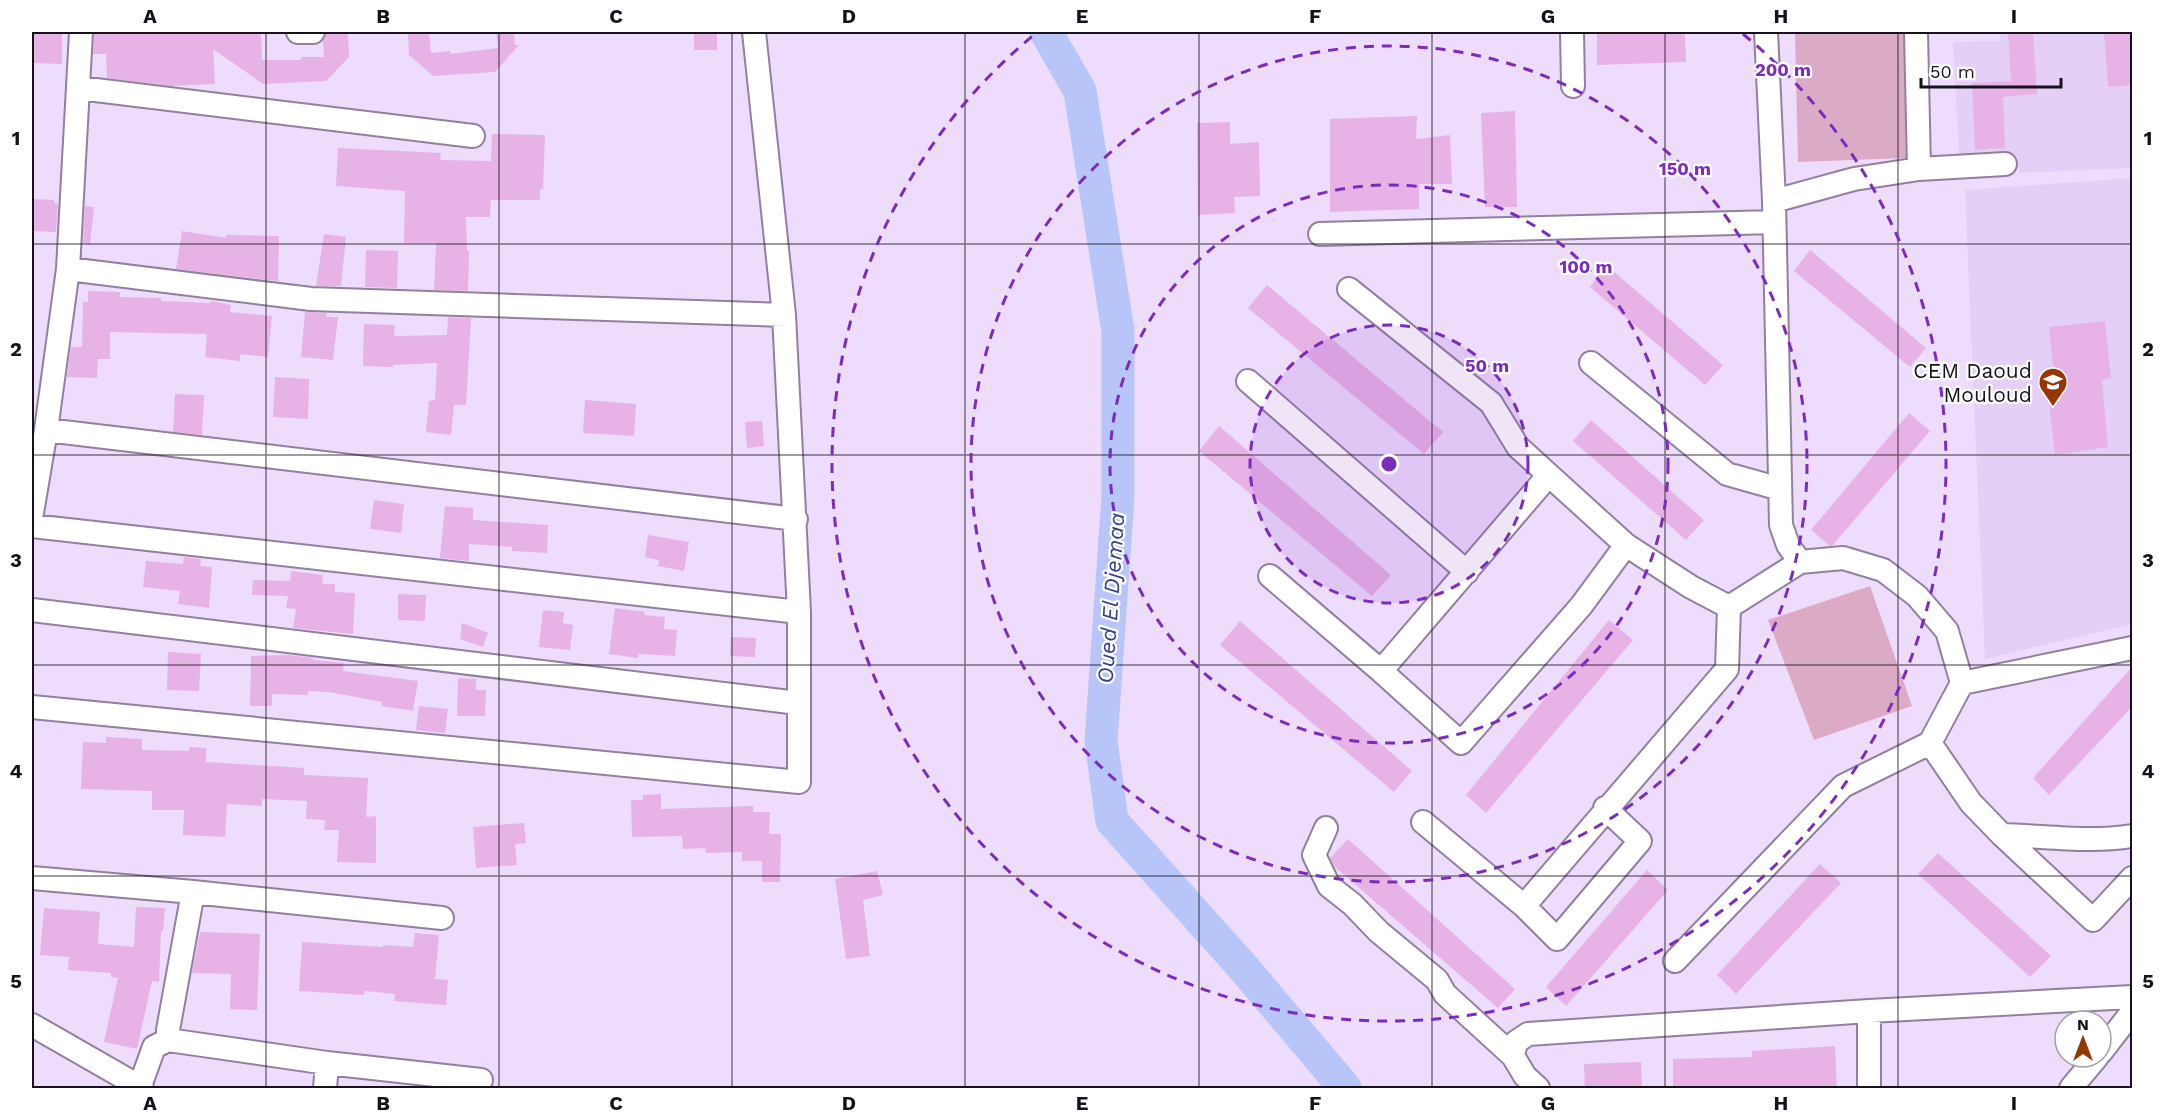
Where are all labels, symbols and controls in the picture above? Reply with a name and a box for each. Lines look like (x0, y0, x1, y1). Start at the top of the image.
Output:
text: A (143, 4, 157, 28)
text: B (376, 4, 390, 28)
text: C (609, 4, 623, 28)
text: D (842, 4, 856, 28)
text: E (1076, 4, 1088, 28)
text: F (1309, 4, 1321, 28)
text: G (1541, 4, 1555, 28)
text: H (1774, 4, 1788, 28)
text: I (2011, 4, 2017, 28)
scale bar (1921, 51, 2060, 89)
text: 200 m (1755, 59, 1811, 80)
text: 50 m (1930, 61, 1975, 82)
text: 1 (12, 126, 20, 150)
text: 1 (2144, 126, 2152, 150)
text: 150 m (1659, 158, 1711, 179)
text: 100 m (1559, 256, 1613, 277)
text: 2 (10, 337, 22, 361)
text: 2 (2142, 337, 2154, 361)
text: 50 m (1465, 355, 1509, 376)
place label: CEM Daoud Mouloud (1913, 358, 2032, 407)
school or university icon: CEM Daoud Mouloud (2037, 366, 2069, 408)
centre of rings (1379, 454, 1399, 474)
water label: Oued El Djemaa (1093, 512, 1129, 684)
text: 3 (10, 548, 22, 572)
text: 3 (2142, 548, 2154, 572)
text: 4 (10, 759, 23, 783)
text: 4 (2142, 759, 2155, 783)
text: 5 (10, 969, 22, 993)
text: 5 (2142, 969, 2154, 993)
north arrow (2053, 1009, 2113, 1069)
text: N (2077, 1015, 2089, 1034)
text: A (143, 1091, 157, 1115)
text: B (376, 1091, 390, 1115)
text: C (609, 1091, 623, 1115)
text: D (842, 1091, 856, 1115)
text: E (1076, 1091, 1088, 1115)
text: F (1309, 1091, 1321, 1115)
text: G (1541, 1091, 1555, 1115)
text: H (1774, 1091, 1788, 1115)
text: I (2011, 1091, 2017, 1115)

